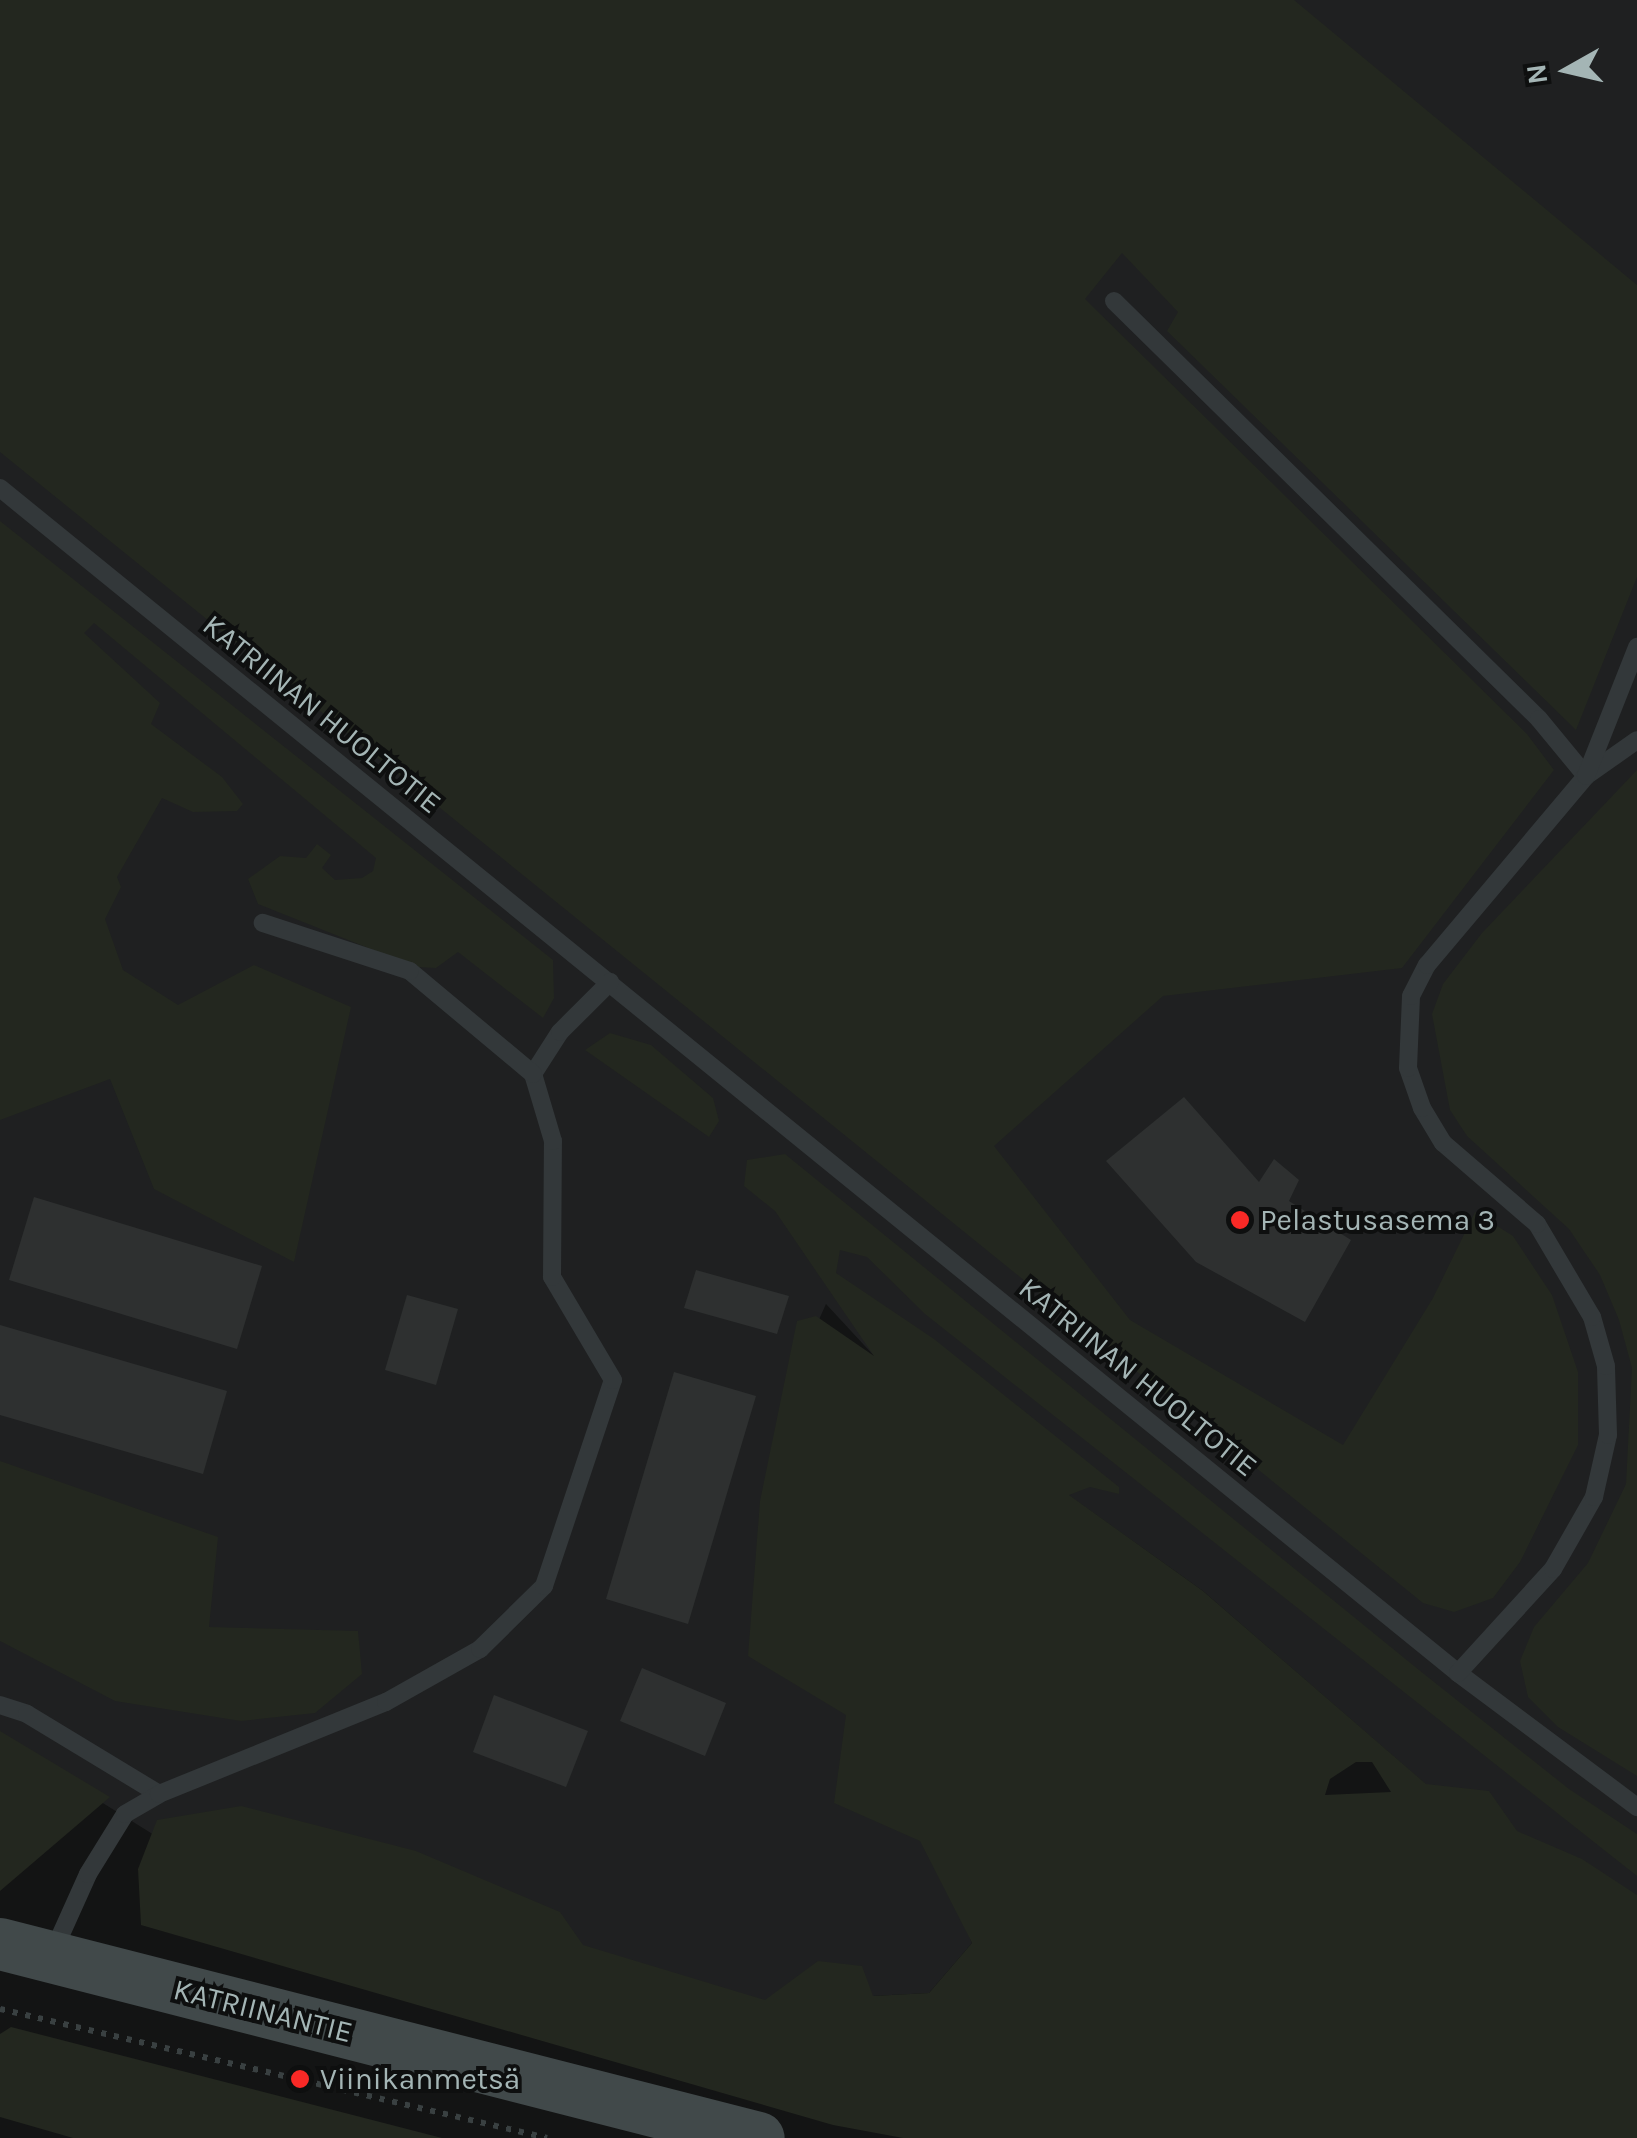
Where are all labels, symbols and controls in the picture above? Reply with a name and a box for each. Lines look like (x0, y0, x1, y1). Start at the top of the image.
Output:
north arrow (1517, 20, 1617, 120)
text: N (1519, 62, 1555, 86)
street label: KATRIINAN HUOLTOTIE (196, 607, 448, 821)
place label: Pelastusasema 3 (1260, 1202, 1495, 1238)
marker: Pelastusasema 3 (1229, 1209, 1251, 1231)
street label: KATRIINAN HUOLTOTIE (1012, 1270, 1264, 1484)
street label: KATRIINANTIE (170, 1971, 356, 2051)
place label: Viinikanmetsä (320, 2061, 520, 2097)
marker: Viinikanmetsä (289, 2068, 311, 2090)

